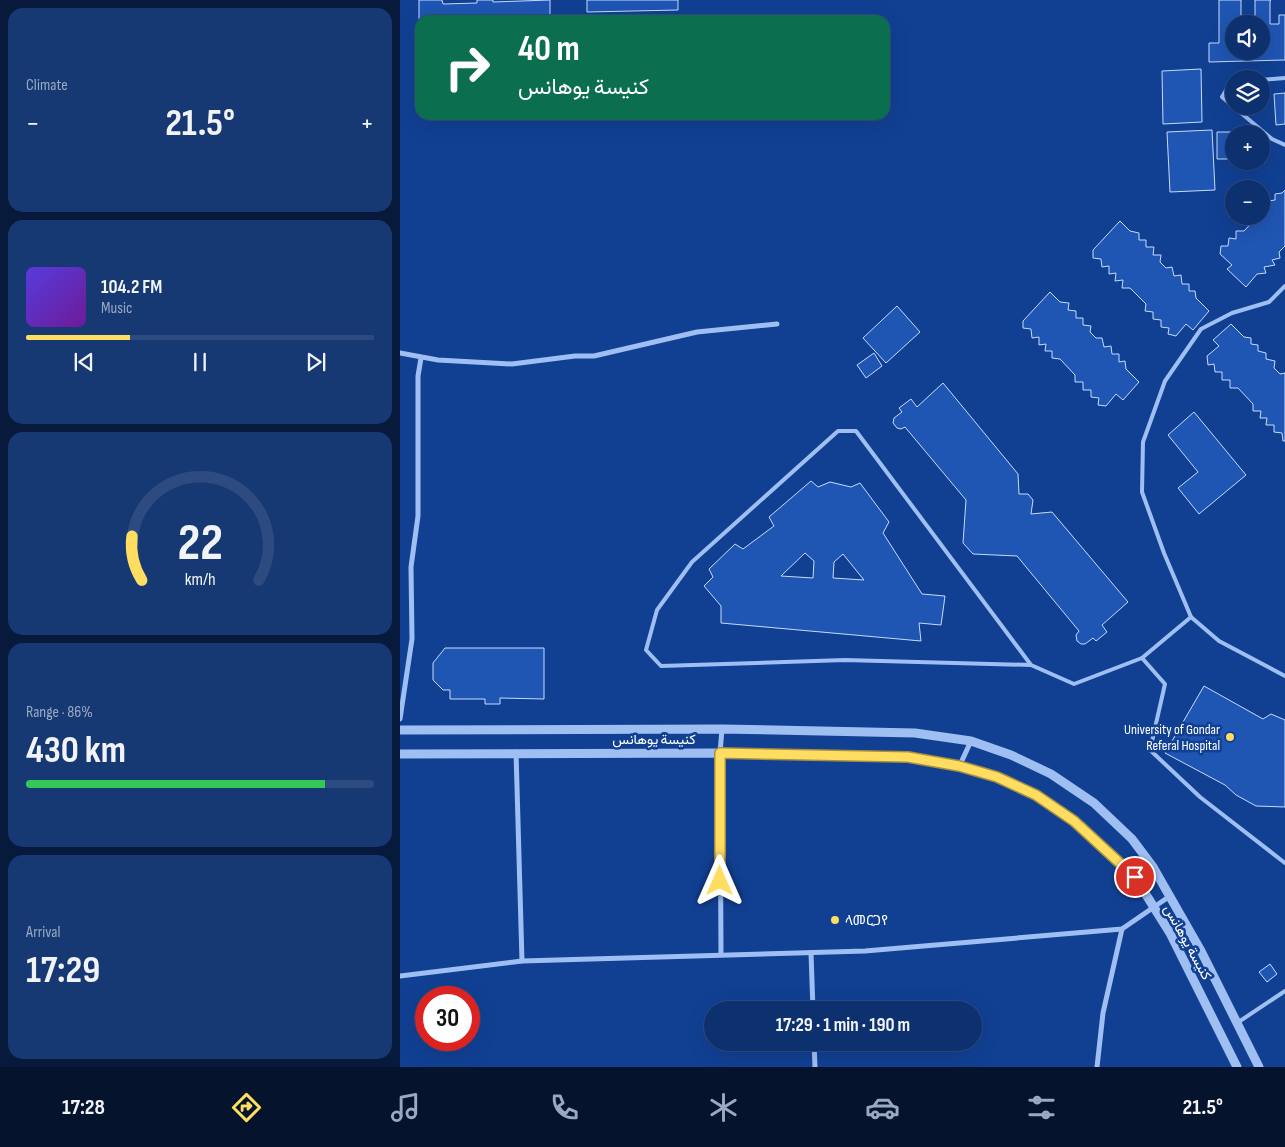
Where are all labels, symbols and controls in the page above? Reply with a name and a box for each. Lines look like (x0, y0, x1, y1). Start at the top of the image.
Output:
map controls (1225, 15, 1270, 225)
button: sound (1225, 15, 1270, 60)
text: 40 m (518, 28, 580, 71)
icon: right (435, 35, 500, 100)
button: layers (1225, 70, 1270, 115)
text: كنيسة يوهانس (518, 74, 649, 101)
text: Climate (26, 76, 68, 95)
text: 21.5° (165, 101, 235, 146)
text: − (26, 107, 40, 140)
text: + (360, 107, 374, 140)
button: + (1225, 125, 1270, 170)
button: − (1225, 180, 1270, 225)
text: 104.2 FM (101, 276, 162, 299)
text: Music (101, 299, 132, 318)
icon: previous (70, 348, 98, 376)
icon: pause (186, 348, 214, 376)
icon: next (302, 348, 330, 376)
text: 22 (177, 512, 223, 575)
text: km/h (185, 569, 215, 590)
text: Range · 86% (26, 703, 93, 722)
place label: University of Gondar Referal Hospital (1124, 721, 1220, 754)
text: 430 km (26, 728, 126, 773)
street label: كنيسة يوهانس (612, 731, 696, 748)
marker: University of Gondar Referal Hospital (1224, 731, 1236, 743)
position arrow (693, 854, 745, 906)
pin (1114, 856, 1156, 898)
icon: arrive (1121, 863, 1149, 891)
street label: كنيسة يوهانس (1160, 902, 1215, 983)
place label: ላመርጋየ (845, 912, 888, 929)
marker: ላመርጋየ (829, 914, 841, 926)
text: Arrival (26, 923, 60, 942)
text: 17:29 (26, 948, 100, 993)
speed limit sign: 30 (415, 986, 480, 1051)
text: 17:29 · 1 min · 190 m (776, 1014, 910, 1037)
icon: directions (229, 1090, 264, 1125)
icon: music (388, 1090, 423, 1125)
icon: phone (547, 1090, 582, 1125)
icon: climate (706, 1090, 741, 1125)
icon: car (865, 1090, 900, 1125)
icon: filters (1024, 1090, 1059, 1125)
text: 17:28 (62, 1094, 105, 1121)
text: 21.5° (1183, 1094, 1223, 1121)

